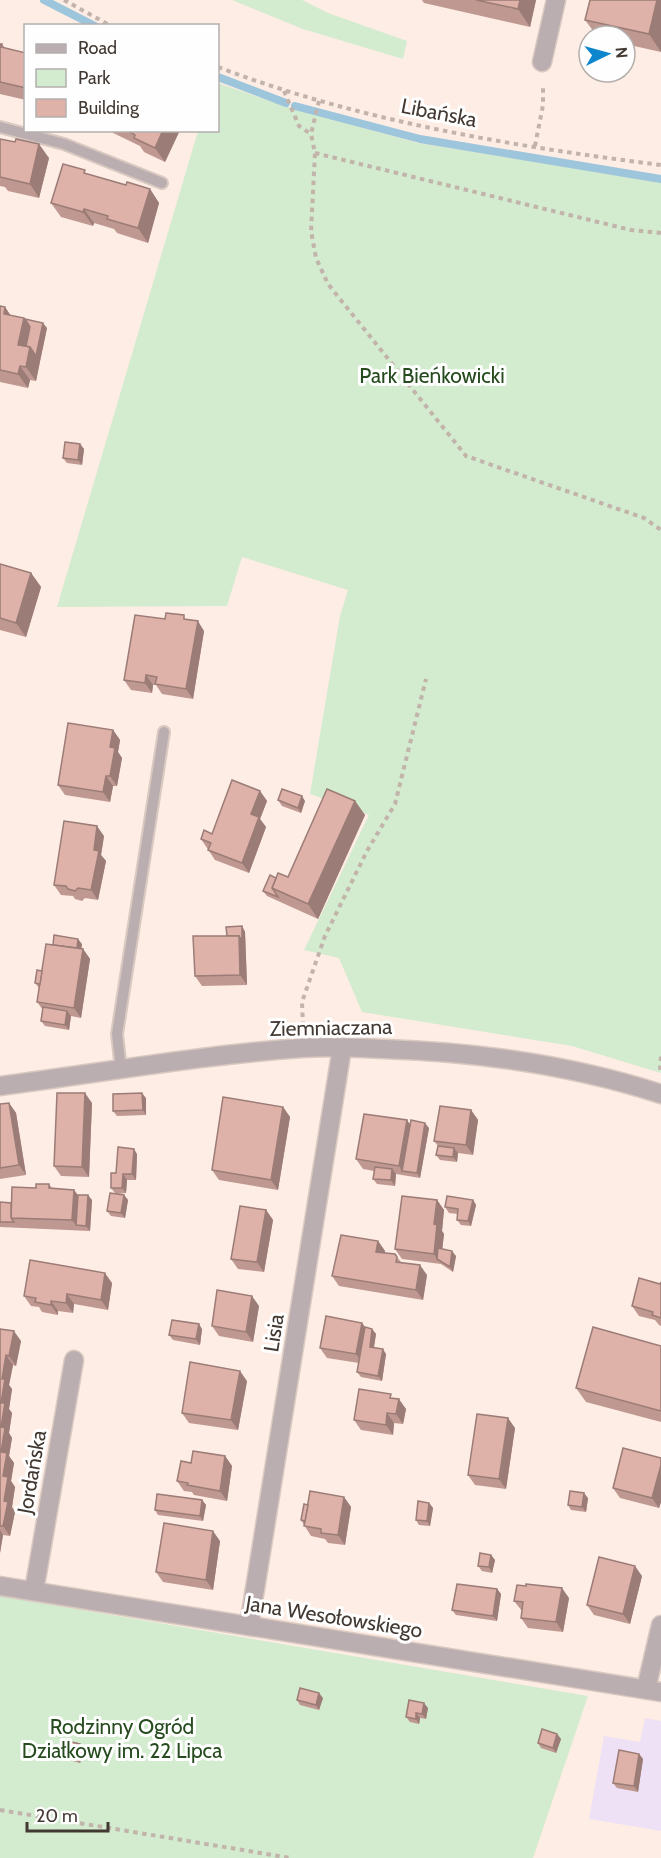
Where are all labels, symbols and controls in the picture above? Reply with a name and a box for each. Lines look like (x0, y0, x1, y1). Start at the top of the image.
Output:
legend (24, 24, 219, 132)
north arrow (577, 24, 637, 84)
text: Road (78, 37, 117, 59)
text: N (611, 46, 631, 59)
text: Park (78, 67, 111, 89)
street label: Libańska (399, 93, 479, 132)
text: Building (78, 97, 140, 119)
park label: Park Bieńkowicki (359, 363, 505, 388)
street label: Ziemniaczana (269, 1014, 393, 1041)
street label: Lisia (258, 1312, 289, 1354)
street label: Jordańska (12, 1428, 51, 1517)
street label: Jana Wesołowskiego (243, 1590, 424, 1643)
park label: Rodzinny Ogród Działkowy im. 22 Lipca (22, 1714, 222, 1763)
scale bar (27, 1795, 108, 1833)
text: 20 m (36, 1805, 78, 1827)

